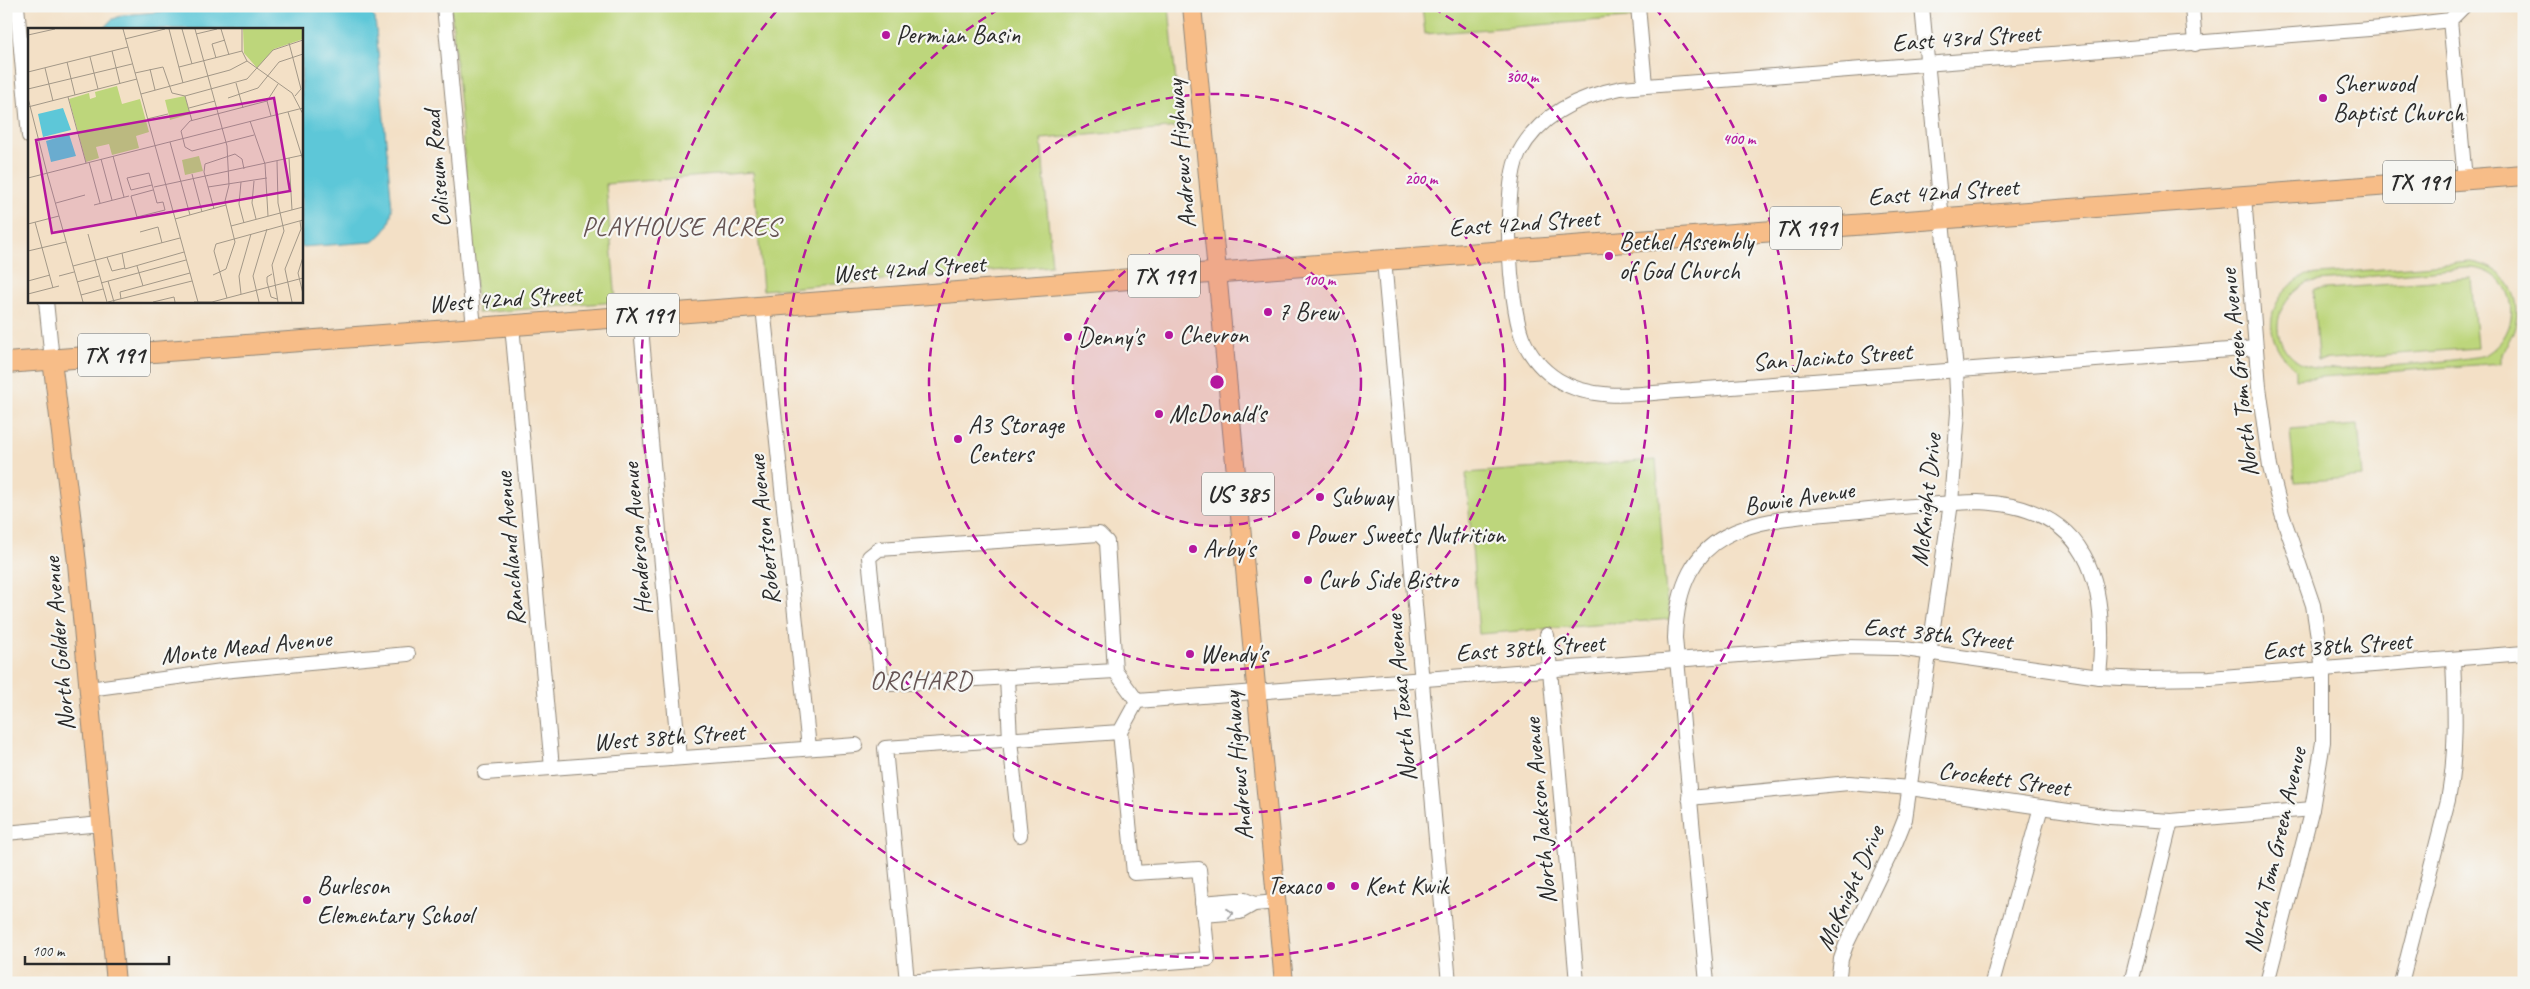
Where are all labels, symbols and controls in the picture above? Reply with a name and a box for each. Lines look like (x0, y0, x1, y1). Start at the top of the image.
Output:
street label: East 43rd Street (1891, 17, 2044, 59)
place label: Permian Basin (896, 19, 1021, 51)
inset map (28, 28, 302, 302)
marker: Permian Basin (880, 29, 892, 41)
text: 300 m (1506, 68, 1540, 87)
place label: Sherwood Baptist Church (2333, 68, 2465, 129)
street label: Andrews Highway (1158, 76, 1203, 230)
marker: Sherwood Baptist Church (2317, 92, 2329, 104)
street label: Coliseum Road (416, 105, 458, 229)
text: 400 m (1723, 130, 1757, 149)
road number: TX 191 (2383, 160, 2455, 203)
text: 200 m (1405, 170, 1439, 189)
street label: East 42nd Street (1867, 171, 2022, 213)
street label: East 42nd Street (1448, 202, 1603, 244)
road number: TX 191 (1770, 207, 1842, 250)
district label: PLAYHOUSE ACRES (582, 210, 785, 243)
place label: Bethel Assembly of God Church (1619, 226, 1756, 287)
street label: West 42nd Street (832, 248, 989, 290)
marker: Bethel Assembly of God Church (1603, 250, 1615, 262)
road number: TX 191 (1128, 255, 1200, 298)
street label: North Tom Green Avenue (2212, 265, 2266, 479)
text: 100 m (1303, 271, 1337, 290)
street label: West 42nd Street (428, 278, 585, 320)
road number: TX 191 (607, 294, 679, 336)
place label: 7 Brew (1278, 296, 1340, 328)
marker: 7 Brew (1262, 306, 1274, 318)
place label: Chevron (1179, 319, 1249, 351)
place label: Denny's (1078, 321, 1146, 353)
marker: Chevron (1163, 329, 1175, 341)
marker: Denny's (1062, 331, 1074, 343)
road number: TX 191 (78, 334, 150, 376)
street label: San Jacinto Street (1751, 335, 1915, 379)
centre of rings (1208, 373, 1226, 391)
place label: McDonald's (1169, 398, 1268, 430)
marker: McDonald's (1153, 408, 1165, 420)
place label: A3 Storage Centers (968, 409, 1066, 470)
street label: McKnight Drive (1903, 430, 1949, 568)
marker: A3 Storage Centers (952, 433, 964, 445)
street label: Robertson Avenue (740, 452, 788, 607)
street label: Henderson Avenue (614, 460, 660, 616)
street label: Ranchland Avenue (487, 469, 533, 627)
road number: US 385 (1202, 472, 1274, 516)
street label: Bowie Avenue (1742, 473, 1858, 522)
place label: Subway (1330, 481, 1395, 513)
marker: Subway (1314, 491, 1326, 503)
place label: Power Sweets Nutrition (1306, 519, 1507, 551)
marker: Power Sweets Nutrition (1290, 529, 1302, 541)
place label: Arby's (1203, 533, 1258, 565)
marker: Arby's (1187, 543, 1199, 555)
street label: North Golder Avenue (35, 554, 83, 732)
place label: Curb Side Bistro (1318, 564, 1461, 596)
marker: Curb Side Bistro (1302, 574, 1314, 586)
street label: East 38th Street (1862, 610, 2017, 658)
street label: North Texas Avenue (1378, 611, 1424, 783)
street label: Monte Mead Avenue (159, 622, 335, 672)
street label: East 38th Street (2261, 625, 2415, 667)
street label: East 38th Street (1454, 627, 1608, 669)
place label: Wendy's (1200, 638, 1270, 670)
marker: Wendy's (1184, 648, 1196, 660)
district label: ORCHARD (870, 664, 973, 697)
street label: Andrews Highway (1215, 688, 1260, 842)
street label: North Jackson Avenue (1516, 715, 1564, 905)
street label: West 38th Street (592, 716, 748, 758)
street label: North Tom Green Avenue (2236, 743, 2315, 956)
street label: Crockett Street (1936, 754, 2074, 804)
street label: McKnight Drive (1808, 819, 1892, 955)
place label: Burleson Elementary School (317, 870, 478, 931)
place label: Texaco (1267, 870, 1322, 902)
place label: Kent Kwik (1365, 870, 1450, 902)
marker: Texaco (1325, 880, 1337, 892)
marker: Kent Kwik (1349, 880, 1361, 892)
marker: Burleson Elementary School (301, 894, 313, 906)
one-way arrow (1226, 907, 1234, 918)
scale bar (25, 934, 169, 966)
text: 100 m (32, 942, 66, 961)

